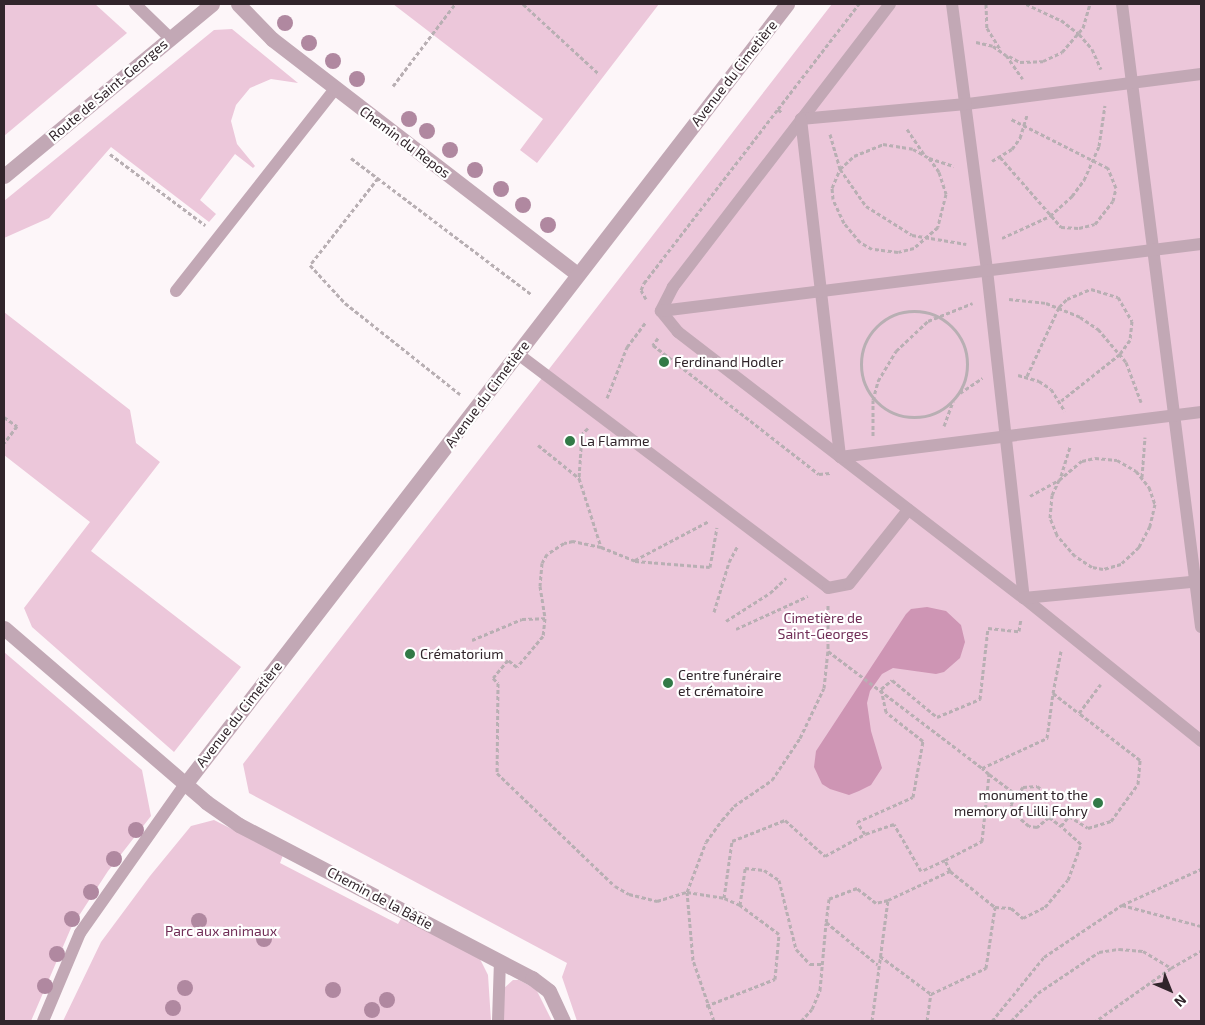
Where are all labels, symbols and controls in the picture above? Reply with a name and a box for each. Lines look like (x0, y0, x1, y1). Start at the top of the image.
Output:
street label: Avenue du Cimetière (687, 17, 781, 129)
street label: Route de Saint-Georges (45, 35, 171, 145)
street label: Chemin du Repos (356, 102, 454, 182)
street label: Avenue du Cimetière (441, 337, 533, 451)
place label: Ferdinand Hodler (674, 354, 784, 370)
marker: Ferdinand Hodler (658, 356, 670, 368)
place label: La Flamme (580, 433, 649, 449)
marker: La Flamme (564, 435, 576, 447)
park label: Cimetière de Saint-Georges (778, 610, 868, 642)
place label: Crématorium (420, 646, 503, 662)
marker: Crématorium (404, 648, 416, 660)
street label: Avenue du Cimetière (192, 658, 286, 770)
place label: Centre funéraire et crématoire (678, 667, 782, 700)
marker: Centre funéraire et crématoire (662, 677, 674, 689)
place label: monument to the memory of Lilli Fohry (953, 787, 1088, 820)
marker: monument to the memory of Lilli Fohry (1092, 797, 1104, 809)
street label: Chemin de la Bâtie (324, 863, 436, 933)
park label: Parc aux animaux (165, 923, 277, 939)
north arrow (1145, 965, 1195, 1015)
text: N (1171, 992, 1190, 1011)

